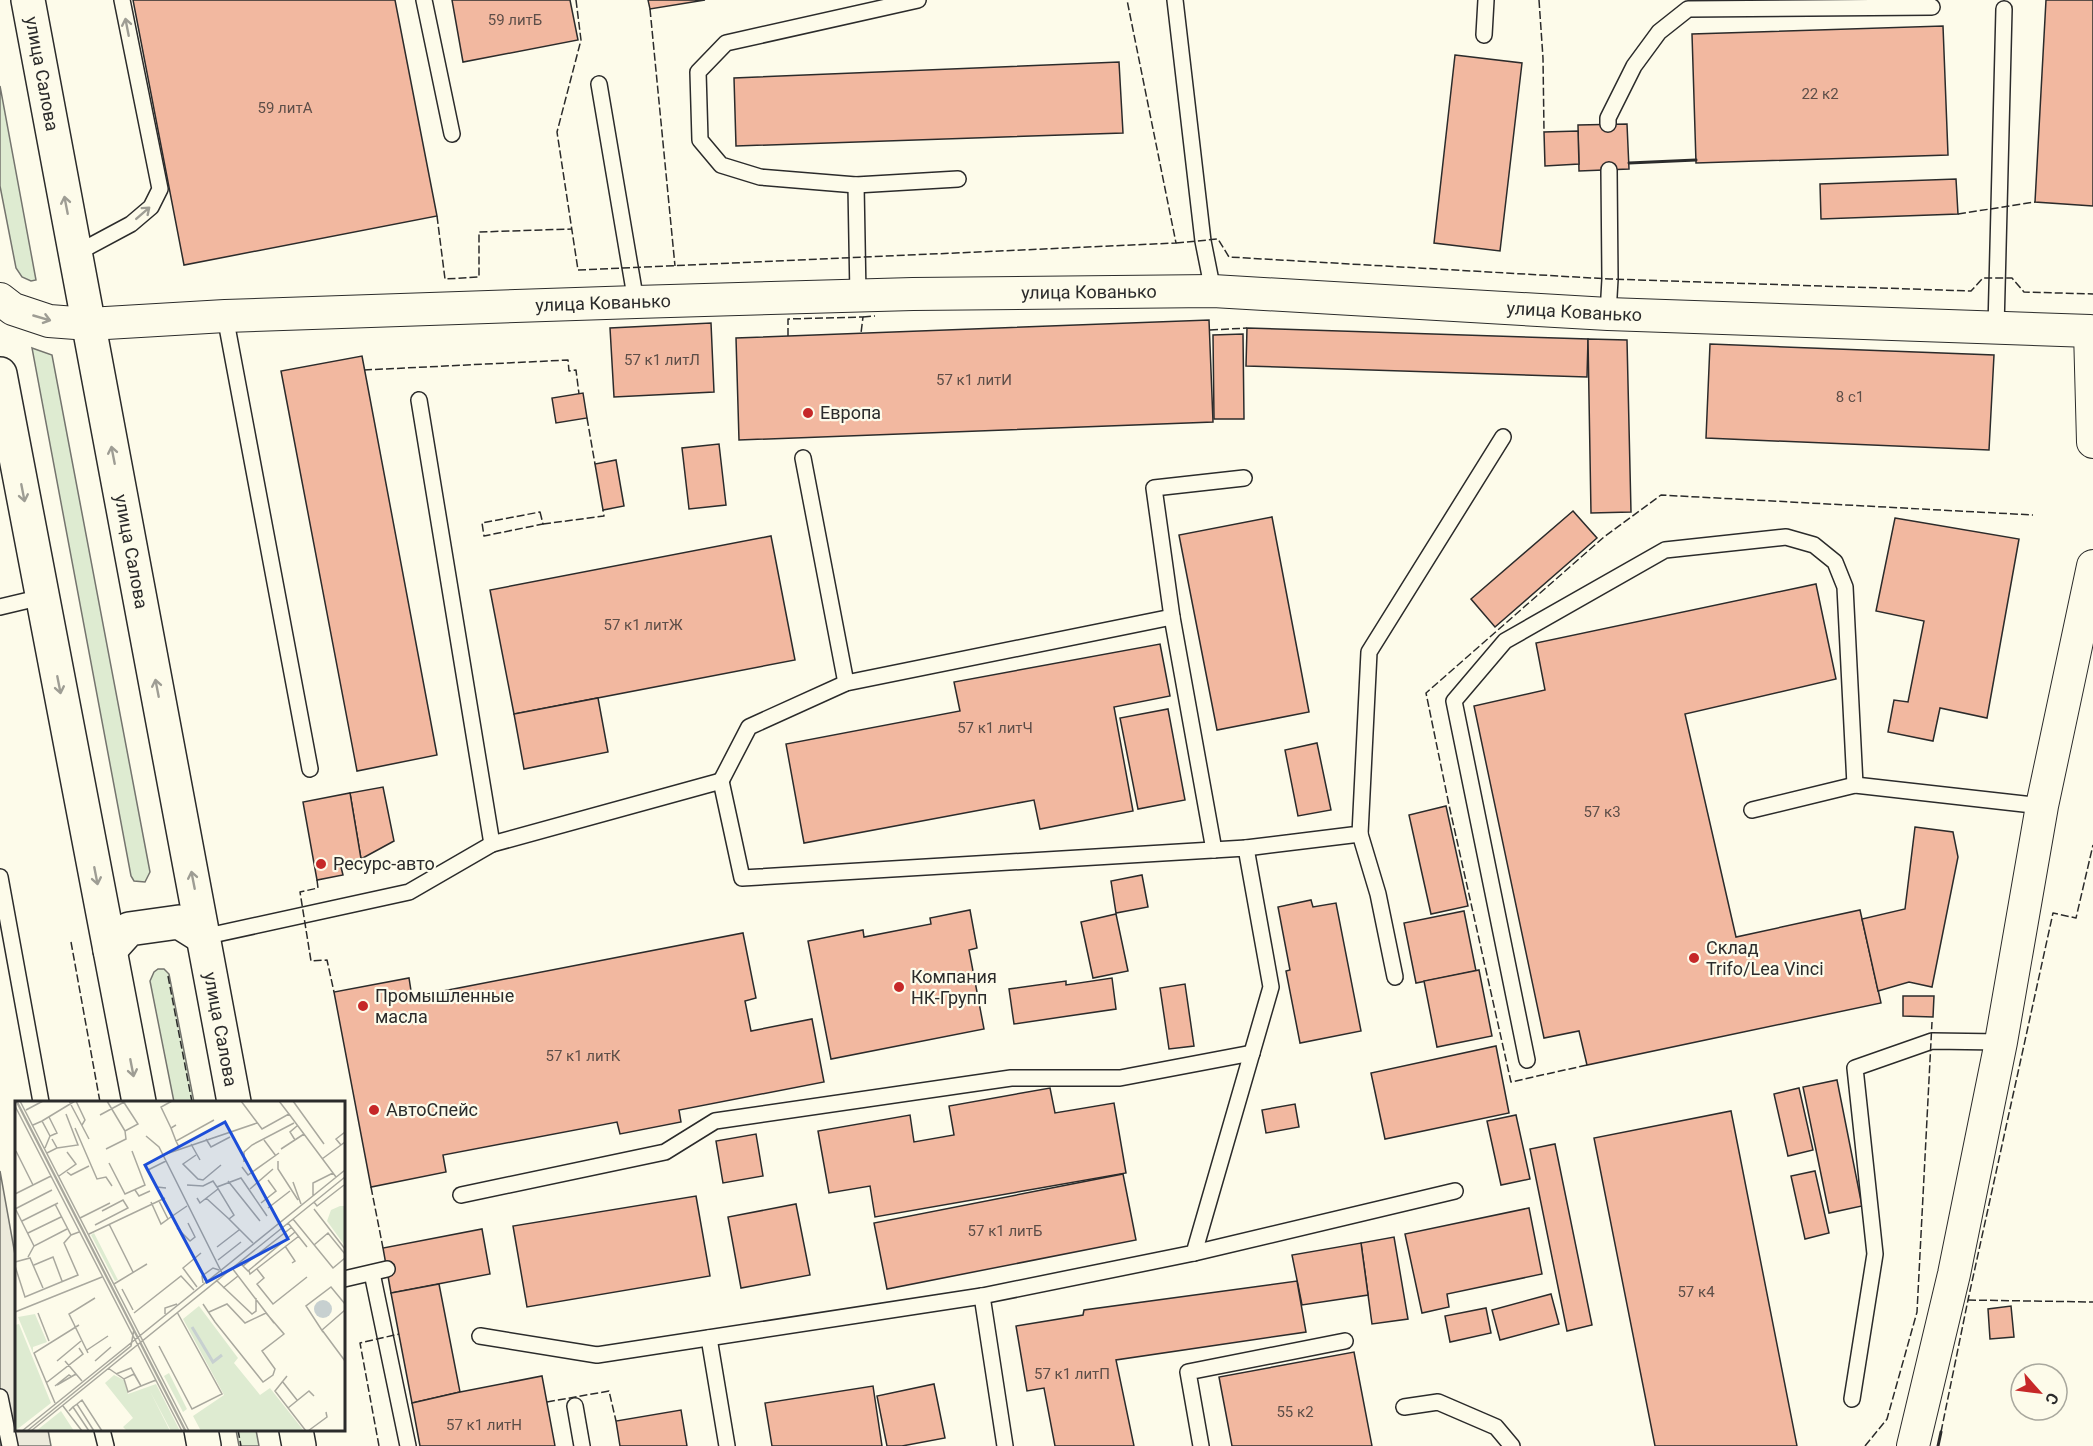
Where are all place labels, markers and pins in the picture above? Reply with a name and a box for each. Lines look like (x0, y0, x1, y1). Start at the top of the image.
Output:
place label: Европа (820, 402, 881, 423)
marker: Европа (801, 406, 815, 420)
place label: Ресурс-авто (333, 853, 435, 874)
marker: Ресурс-авто (314, 857, 328, 871)
place label: Склад Trifo/Lea Vinci (1706, 937, 1824, 979)
marker: Склад Trifo/Lea Vinci (1687, 951, 1701, 965)
place label: Компания НК-Групп (911, 966, 997, 1008)
marker: Компания НК-Групп (892, 980, 906, 994)
place label: Промышленные масла (375, 985, 514, 1027)
marker: Промышленные масла (356, 999, 370, 1013)
place label: АвтоСпейс (386, 1099, 478, 1120)
marker: АвтоСпейс (367, 1103, 381, 1117)

